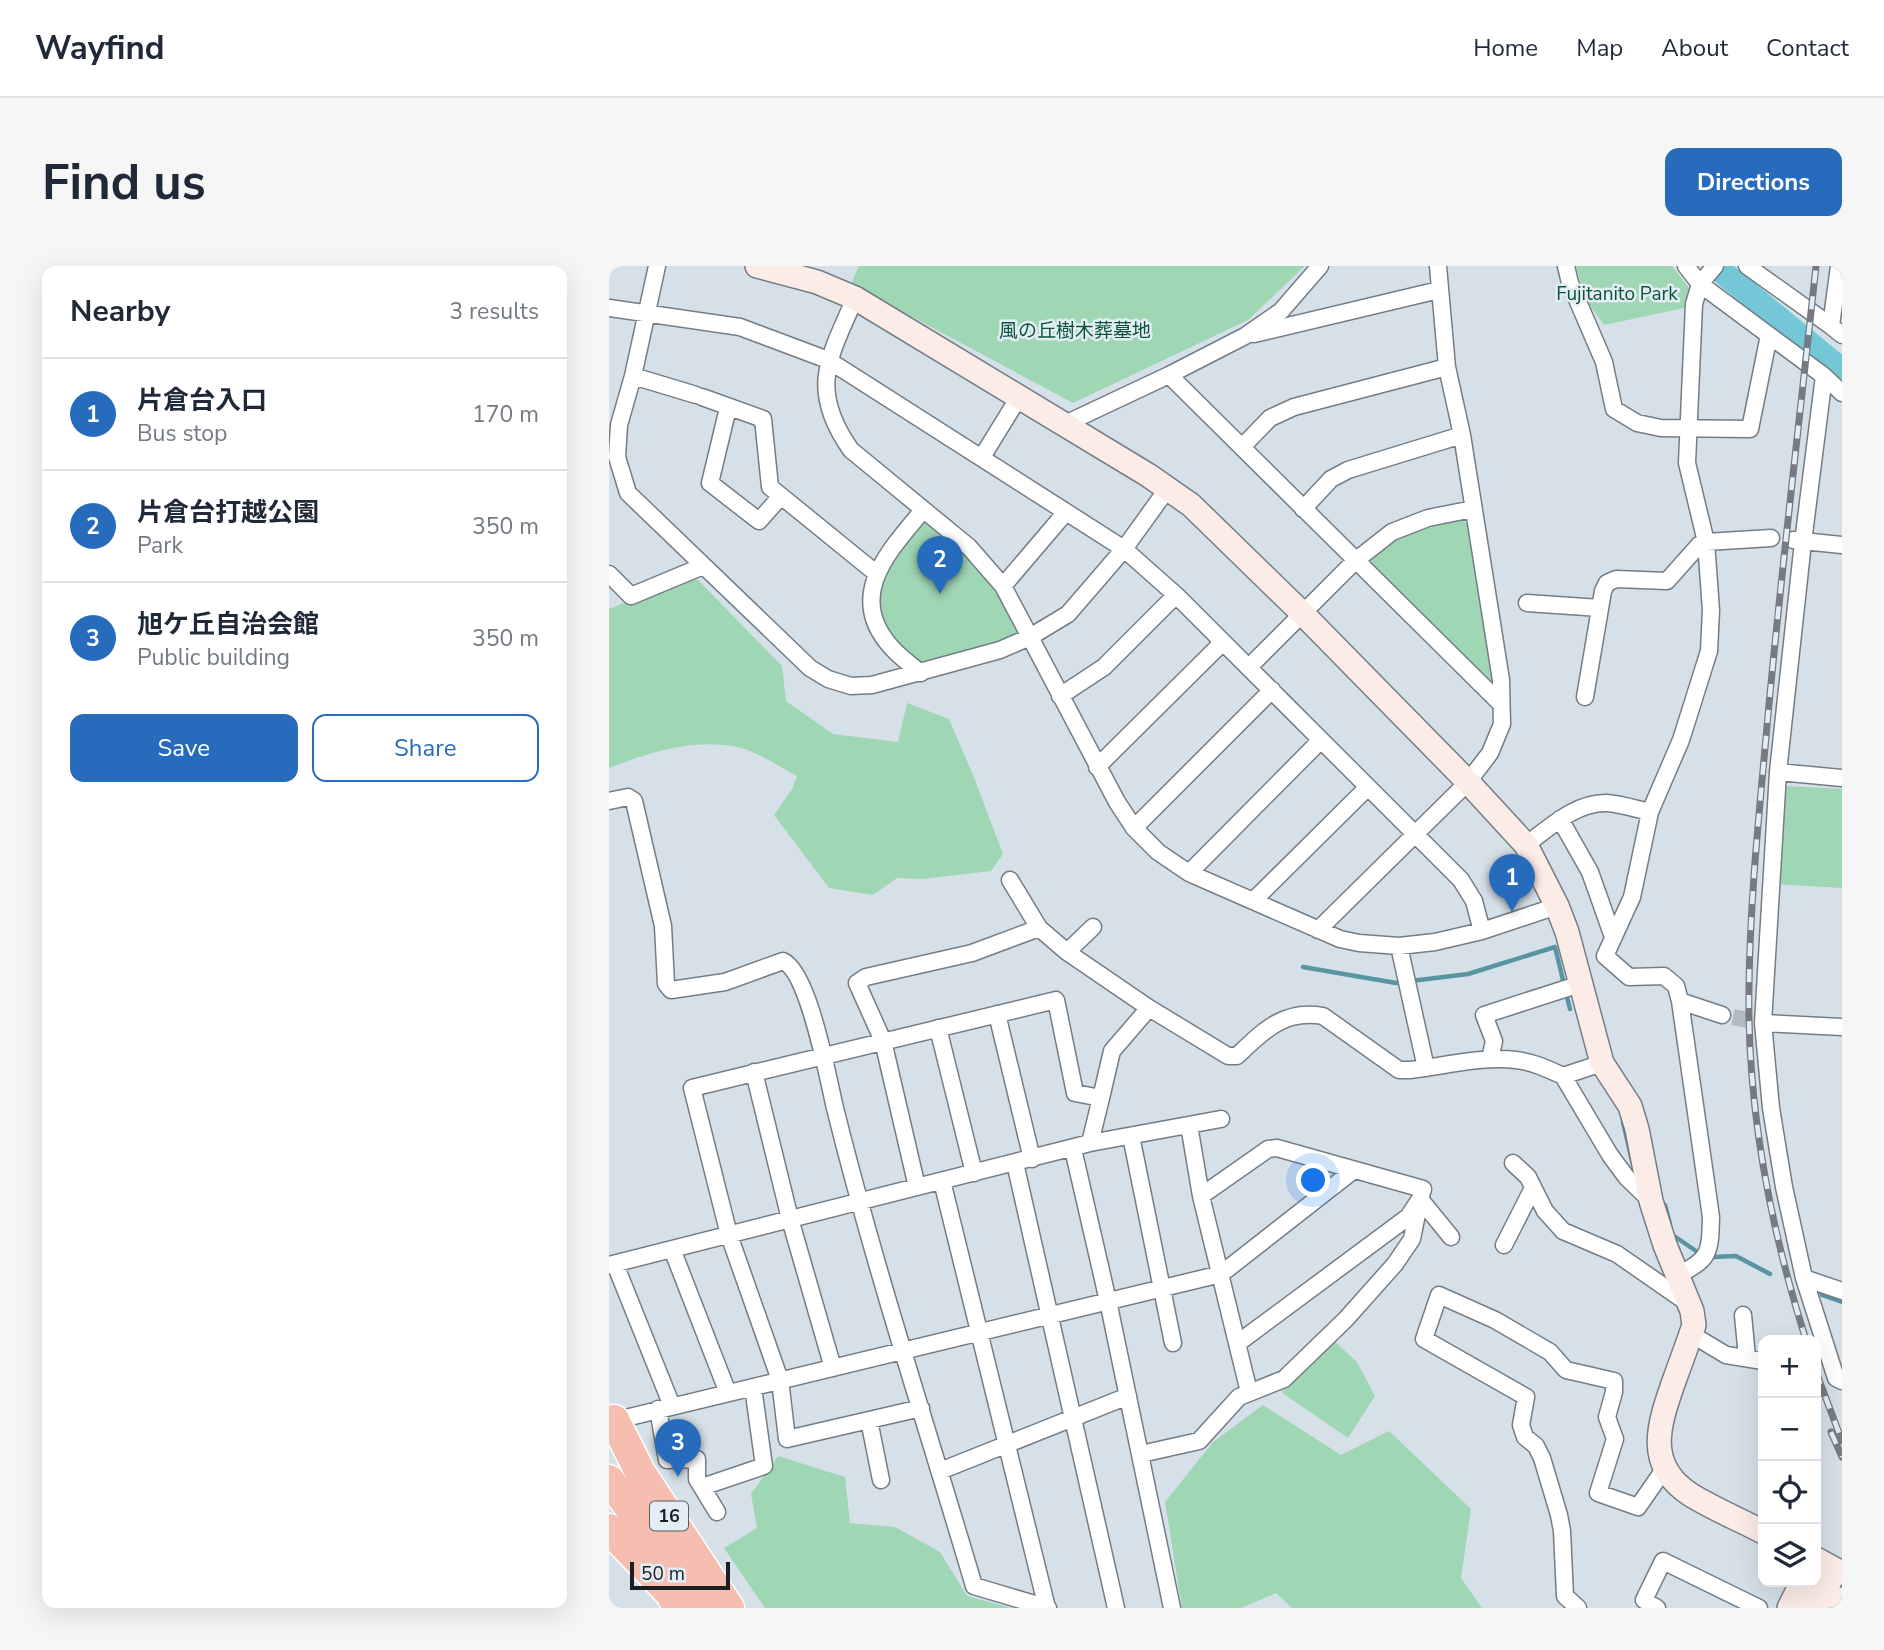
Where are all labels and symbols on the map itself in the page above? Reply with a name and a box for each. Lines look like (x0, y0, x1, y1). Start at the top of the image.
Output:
park label: Fujitanito Park (1556, 281, 1678, 307)
park label: 風の丘樹木葬墓地 (999, 318, 1151, 344)
pin: 2 (917, 536, 963, 594)
pin: 1 (1489, 854, 1535, 912)
your location (1296, 1163, 1330, 1197)
pin: 3 (655, 1419, 701, 1477)
road number: 16 (650, 1502, 688, 1531)
scale bar (630, 1559, 730, 1591)

